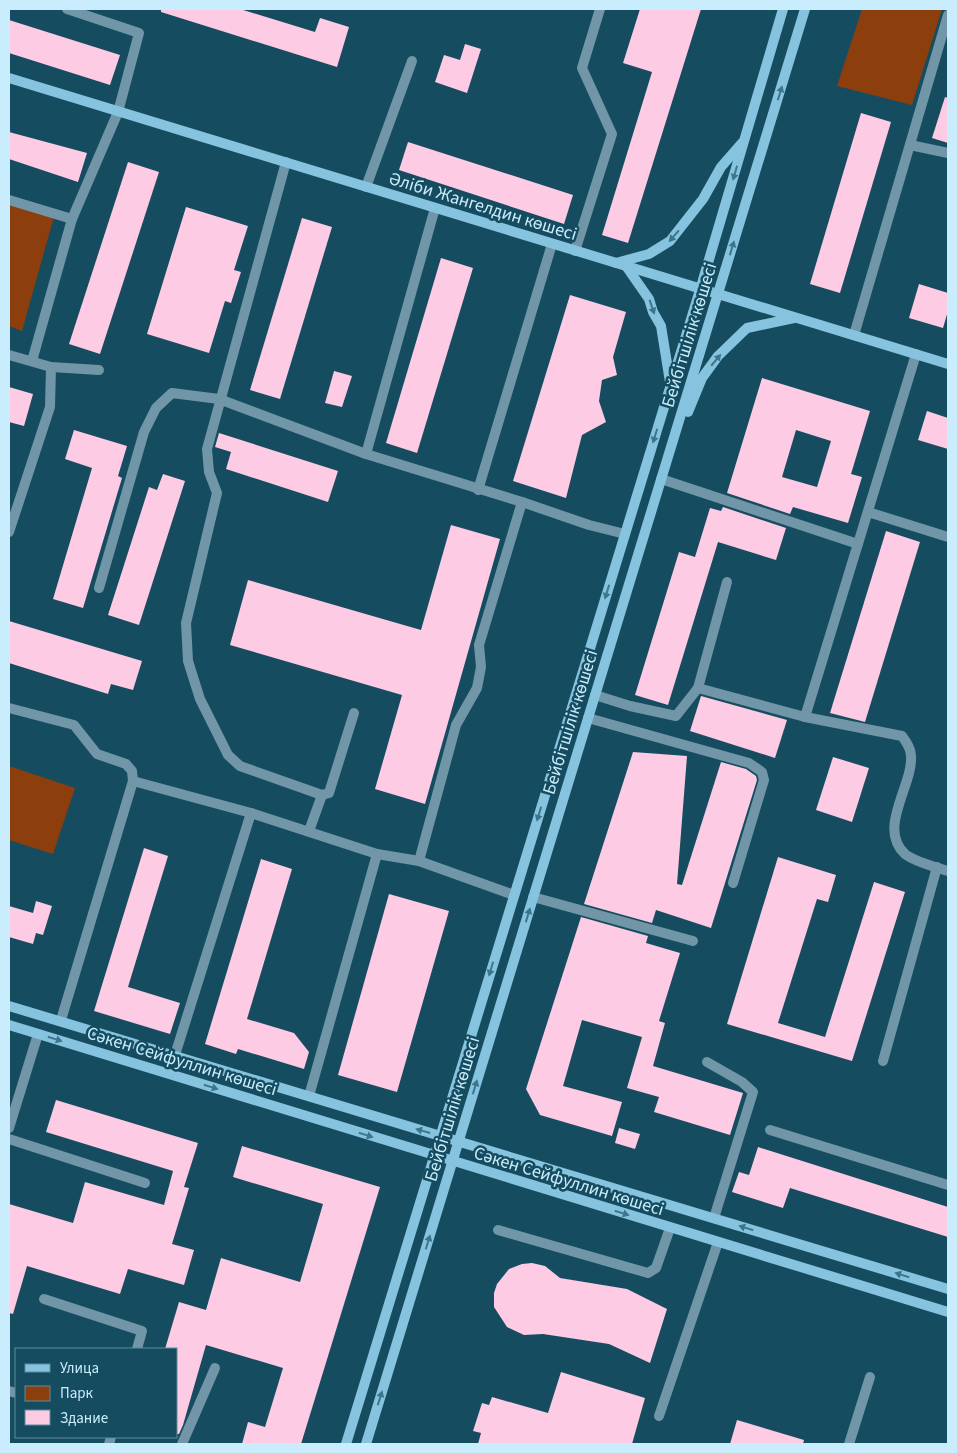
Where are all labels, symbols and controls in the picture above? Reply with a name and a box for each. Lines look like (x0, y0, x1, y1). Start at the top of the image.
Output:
one-way arrow (776, 85, 784, 100)
street label: Әліби Жангелдин көшесі (386, 166, 580, 247)
one-way arrow (730, 166, 738, 181)
one-way arrow (668, 229, 680, 241)
one-way arrow (729, 241, 737, 256)
street label: Бейбітшілік көшесі (656, 260, 723, 410)
one-way arrow (648, 300, 656, 315)
one-way arrow (710, 353, 721, 366)
one-way arrow (650, 429, 658, 444)
one-way arrow (603, 584, 611, 599)
street label: Бейбітшілік көшесі (537, 647, 604, 797)
one-way arrow (534, 807, 542, 822)
one-way arrow (525, 907, 532, 922)
one-way arrow (487, 962, 495, 977)
street label: Сәкен Сейфуллин көшесі (84, 1021, 280, 1102)
street label: Бейбітшілік көшесі (419, 1034, 486, 1184)
one-way arrow (48, 1036, 63, 1043)
one-way arrow (472, 1079, 480, 1094)
one-way arrow (203, 1084, 218, 1091)
one-way arrow (415, 1126, 430, 1134)
one-way arrow (359, 1131, 374, 1139)
street label: Сәкен Сейфуллин көшесі (471, 1141, 667, 1222)
one-way arrow (614, 1210, 629, 1218)
one-way arrow (738, 1223, 753, 1231)
one-way arrow (424, 1235, 432, 1250)
one-way arrow (894, 1270, 909, 1278)
legend (15, 1348, 178, 1438)
text: Улица (60, 1358, 99, 1379)
text: Парк (60, 1383, 94, 1404)
one-way arrow (377, 1390, 385, 1405)
text: Здание (60, 1408, 108, 1429)

